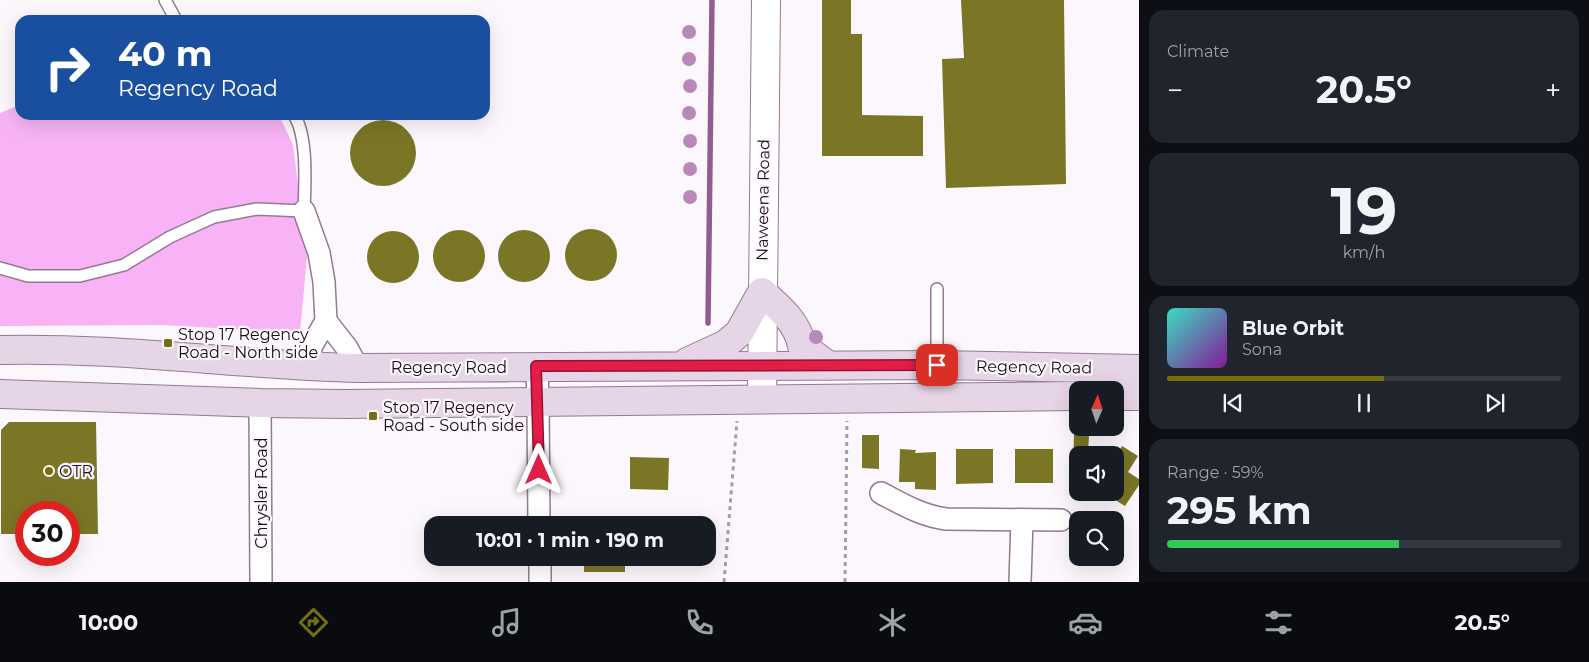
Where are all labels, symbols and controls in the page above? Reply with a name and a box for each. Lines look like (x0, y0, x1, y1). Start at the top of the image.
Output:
text: 40 m (118, 32, 213, 75)
icon: right (35, 35, 100, 100)
text: Climate (1167, 42, 1229, 61)
text: 20.5° (1316, 66, 1412, 113)
text: − (1167, 73, 1183, 107)
text: + (1545, 73, 1561, 107)
text: Regency Road (118, 75, 278, 102)
street label: Naweena Road (752, 139, 774, 261)
text: 19 (1331, 171, 1397, 250)
text: km/h (1343, 243, 1385, 262)
text: Blue Orbit (1242, 317, 1344, 340)
place label: Stop 17 Regency Road - North side (178, 325, 318, 362)
marker: Stop 17 Regency Road - North side (162, 337, 174, 349)
text: Sona (1242, 340, 1282, 359)
pin (916, 344, 958, 386)
icon: arrive (923, 351, 951, 379)
street label: Regency Road (976, 356, 1092, 378)
street label: Regency Road (391, 358, 507, 377)
north arrow (1069, 381, 1124, 436)
map controls (1069, 381, 1124, 566)
icon: previous (1219, 389, 1247, 417)
icon: pause (1350, 389, 1378, 417)
icon: next (1481, 389, 1509, 417)
place label: Stop 17 Regency Road - South side (383, 398, 524, 435)
marker: Stop 17 Regency Road - South side (367, 410, 379, 422)
street label: Chrysler Road (252, 437, 271, 549)
position arrow (512, 443, 564, 495)
button: sound (1069, 446, 1124, 501)
place label: OTR (59, 462, 93, 481)
text: Range · 59% (1167, 463, 1264, 482)
marker: OTR (43, 465, 55, 477)
text: 295 km (1167, 487, 1312, 534)
speed limit sign: 30 (15, 501, 80, 566)
button: search (1069, 511, 1124, 566)
text: 10:01 · 1 min · 190 m (476, 529, 664, 552)
icon: directions (296, 605, 331, 640)
icon: music (489, 605, 524, 640)
icon: phone (682, 605, 717, 640)
icon: climate (875, 605, 910, 640)
icon: car (1068, 605, 1103, 640)
icon: filters (1261, 605, 1296, 640)
text: 10:00 (79, 609, 138, 636)
text: 20.5° (1454, 609, 1510, 636)

